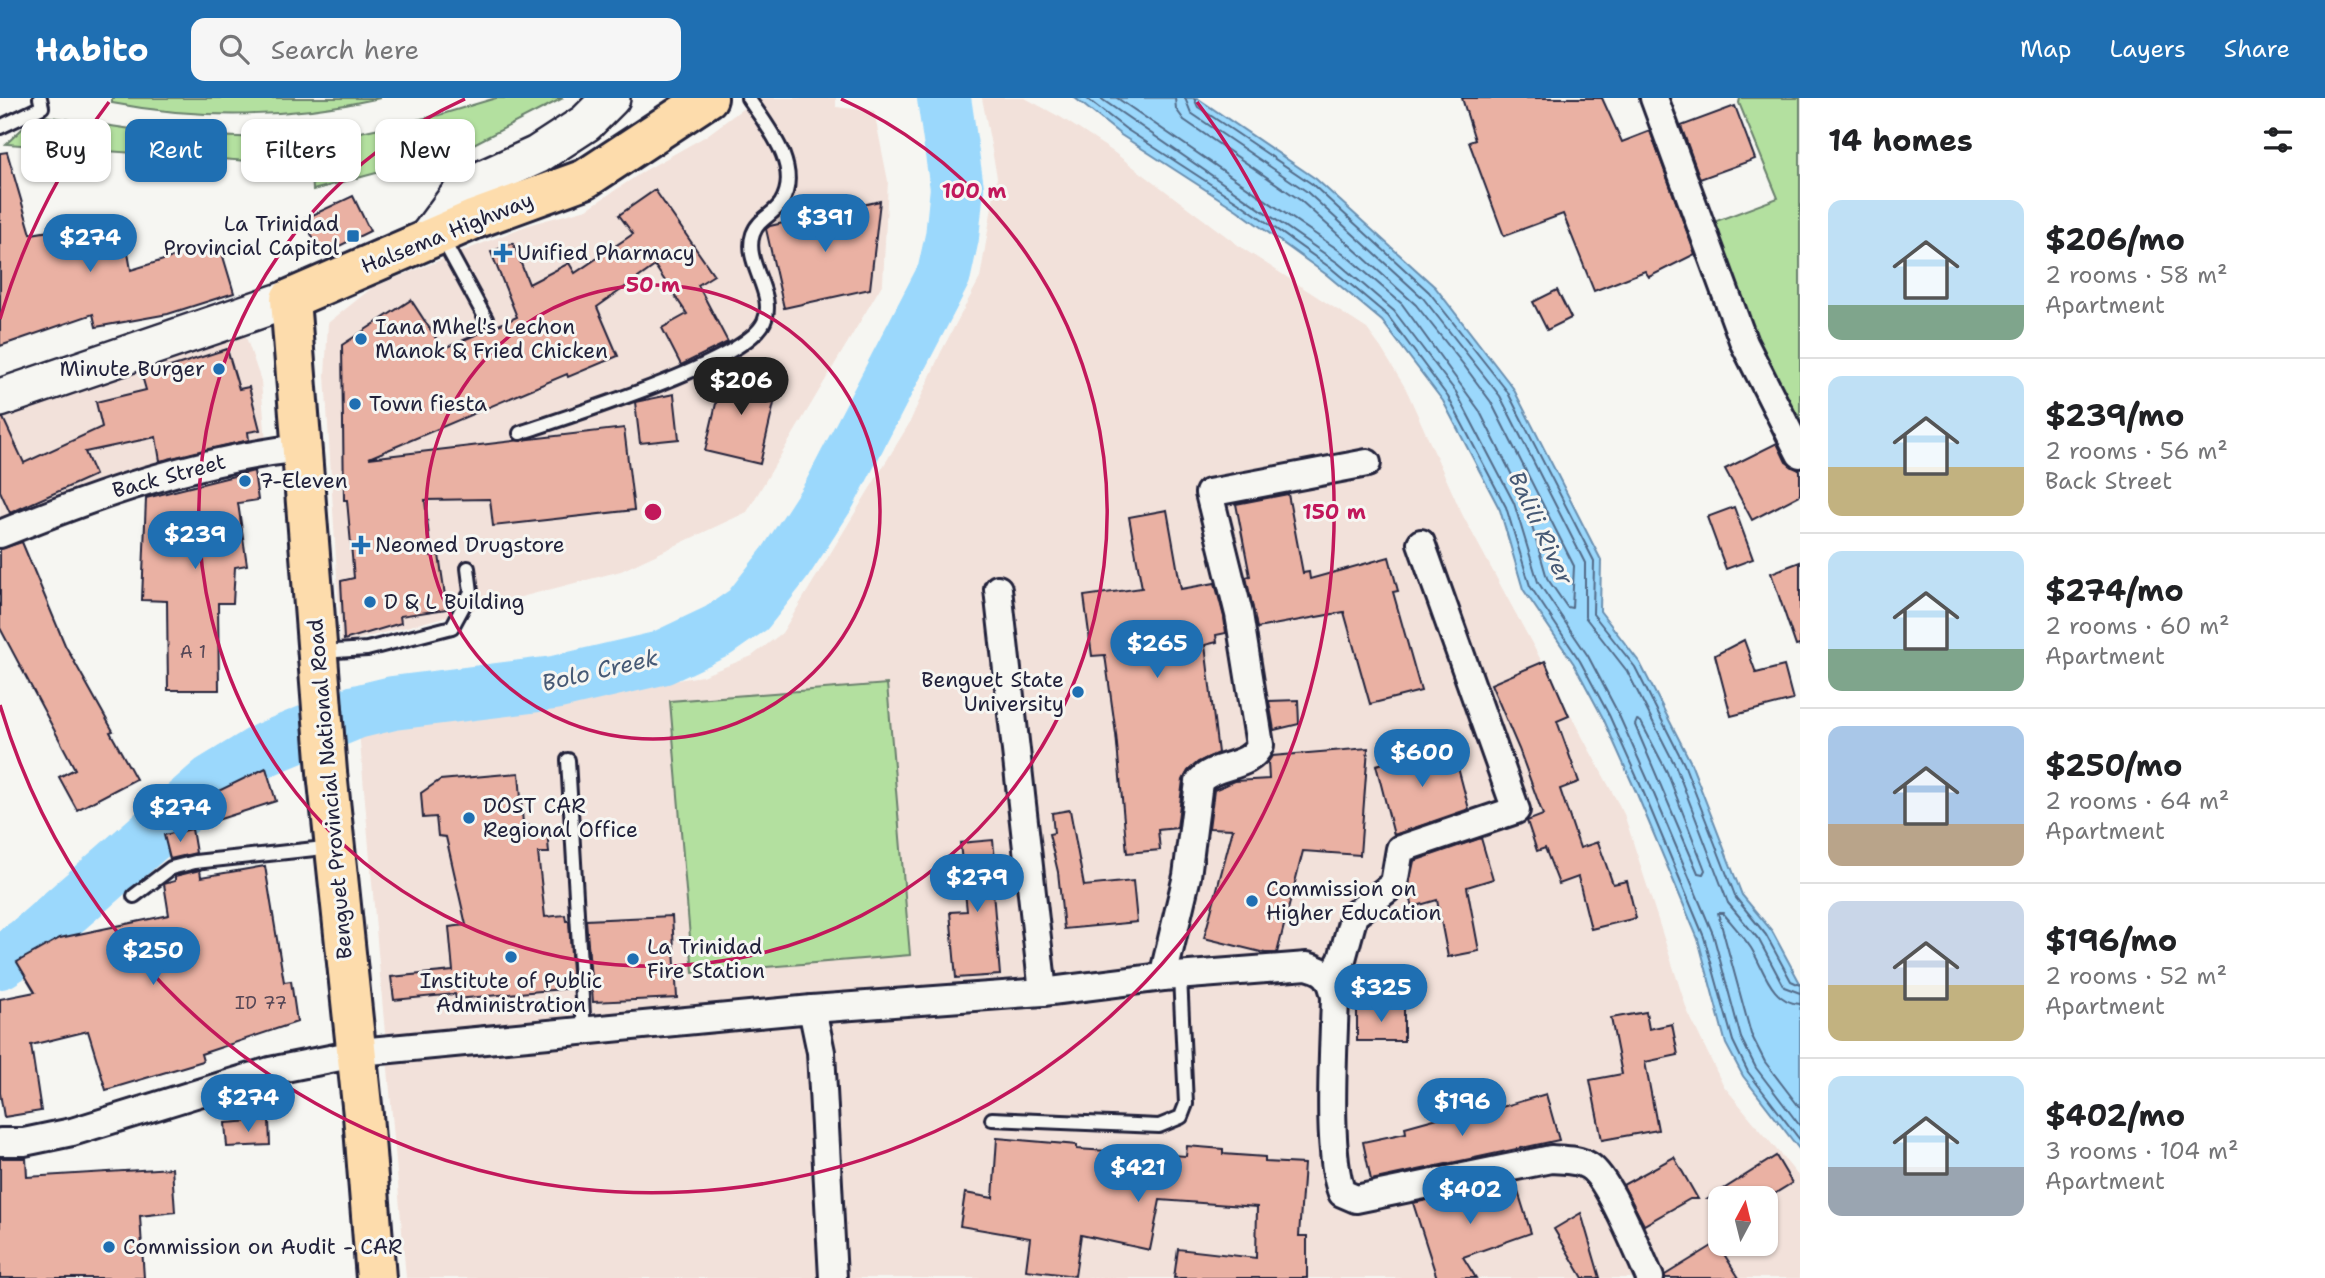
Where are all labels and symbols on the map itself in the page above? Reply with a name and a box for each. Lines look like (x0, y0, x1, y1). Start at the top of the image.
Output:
text: 100 m (942, 177, 1006, 205)
street label: Halsema Highway (357, 186, 537, 280)
pin: $391 (784, 194, 866, 254)
place label: La Trinidad Provincial Capitol (164, 210, 340, 262)
pin: $274 (49, 214, 131, 274)
marker: La Trinidad Provincial Capitol (345, 228, 361, 244)
place label: Unified Pharmacy (517, 239, 695, 267)
marker: Unified Pharmacy (495, 245, 511, 261)
text: 50 m (626, 271, 680, 299)
place label: Iana Mhel's Lechon Manok & Fried Chicken (375, 313, 608, 365)
marker: Iana Mhel's Lechon Manok & Fried Chicken (353, 331, 369, 347)
place label: Minute Burger (59, 355, 205, 383)
pin: $206 (700, 358, 782, 417)
marker: Minute Burger (211, 361, 227, 377)
place label: Town fiesta (369, 390, 487, 418)
marker: Town fiesta (347, 396, 363, 412)
street label: Back Street (109, 447, 229, 505)
water label: Balili River (1502, 466, 1581, 591)
place label: 7-Eleven (259, 467, 348, 495)
marker: 7-Eleven (237, 473, 253, 489)
text: 150 m (1302, 498, 1366, 526)
centre of rings (641, 500, 665, 524)
pin: $239 (154, 512, 236, 571)
place label: Neomed Drugstore (375, 531, 565, 559)
marker: Neomed Drugstore (353, 537, 369, 553)
place label: D & L Building (384, 588, 524, 616)
marker: D & L Building (362, 594, 378, 610)
street label: Benguet Provincial National Road (301, 618, 359, 960)
pin: $265 (1116, 620, 1198, 680)
house number: A 1 (180, 640, 206, 664)
water label: Bolo Creek (539, 642, 661, 698)
place label: Benguet State University (921, 666, 1064, 718)
marker: Benguet State University (1070, 684, 1086, 700)
pin: $600 (1381, 730, 1463, 789)
pin: $274 (139, 784, 221, 844)
place label: DOST CAR Regional Office (483, 792, 638, 844)
marker: DOST CAR Regional Office (461, 810, 477, 826)
pin: $279 (936, 854, 1018, 914)
place label: Commission on Higher Education (1266, 875, 1441, 927)
marker: Commission on Higher Education (1244, 893, 1260, 909)
pin: $250 (112, 928, 194, 987)
place label: La Trinidad Fire Station (647, 933, 765, 985)
marker: Institute of Public Administration (503, 949, 519, 965)
marker: La Trinidad Fire Station (625, 951, 641, 967)
pin: $325 (1340, 964, 1422, 1024)
place label: Institute of Public Administration (420, 967, 602, 1019)
house number: ID 77 (235, 991, 287, 1015)
pin: $274 (207, 1074, 289, 1134)
pin: $196 (1421, 1079, 1503, 1138)
pin: $421 (1097, 1144, 1179, 1204)
pin: $402 (1429, 1166, 1511, 1226)
north arrow (1708, 1186, 1778, 1256)
place label: Commission on Audit - CAR (123, 1233, 403, 1261)
marker: Commission on Audit - CAR (101, 1239, 117, 1255)

